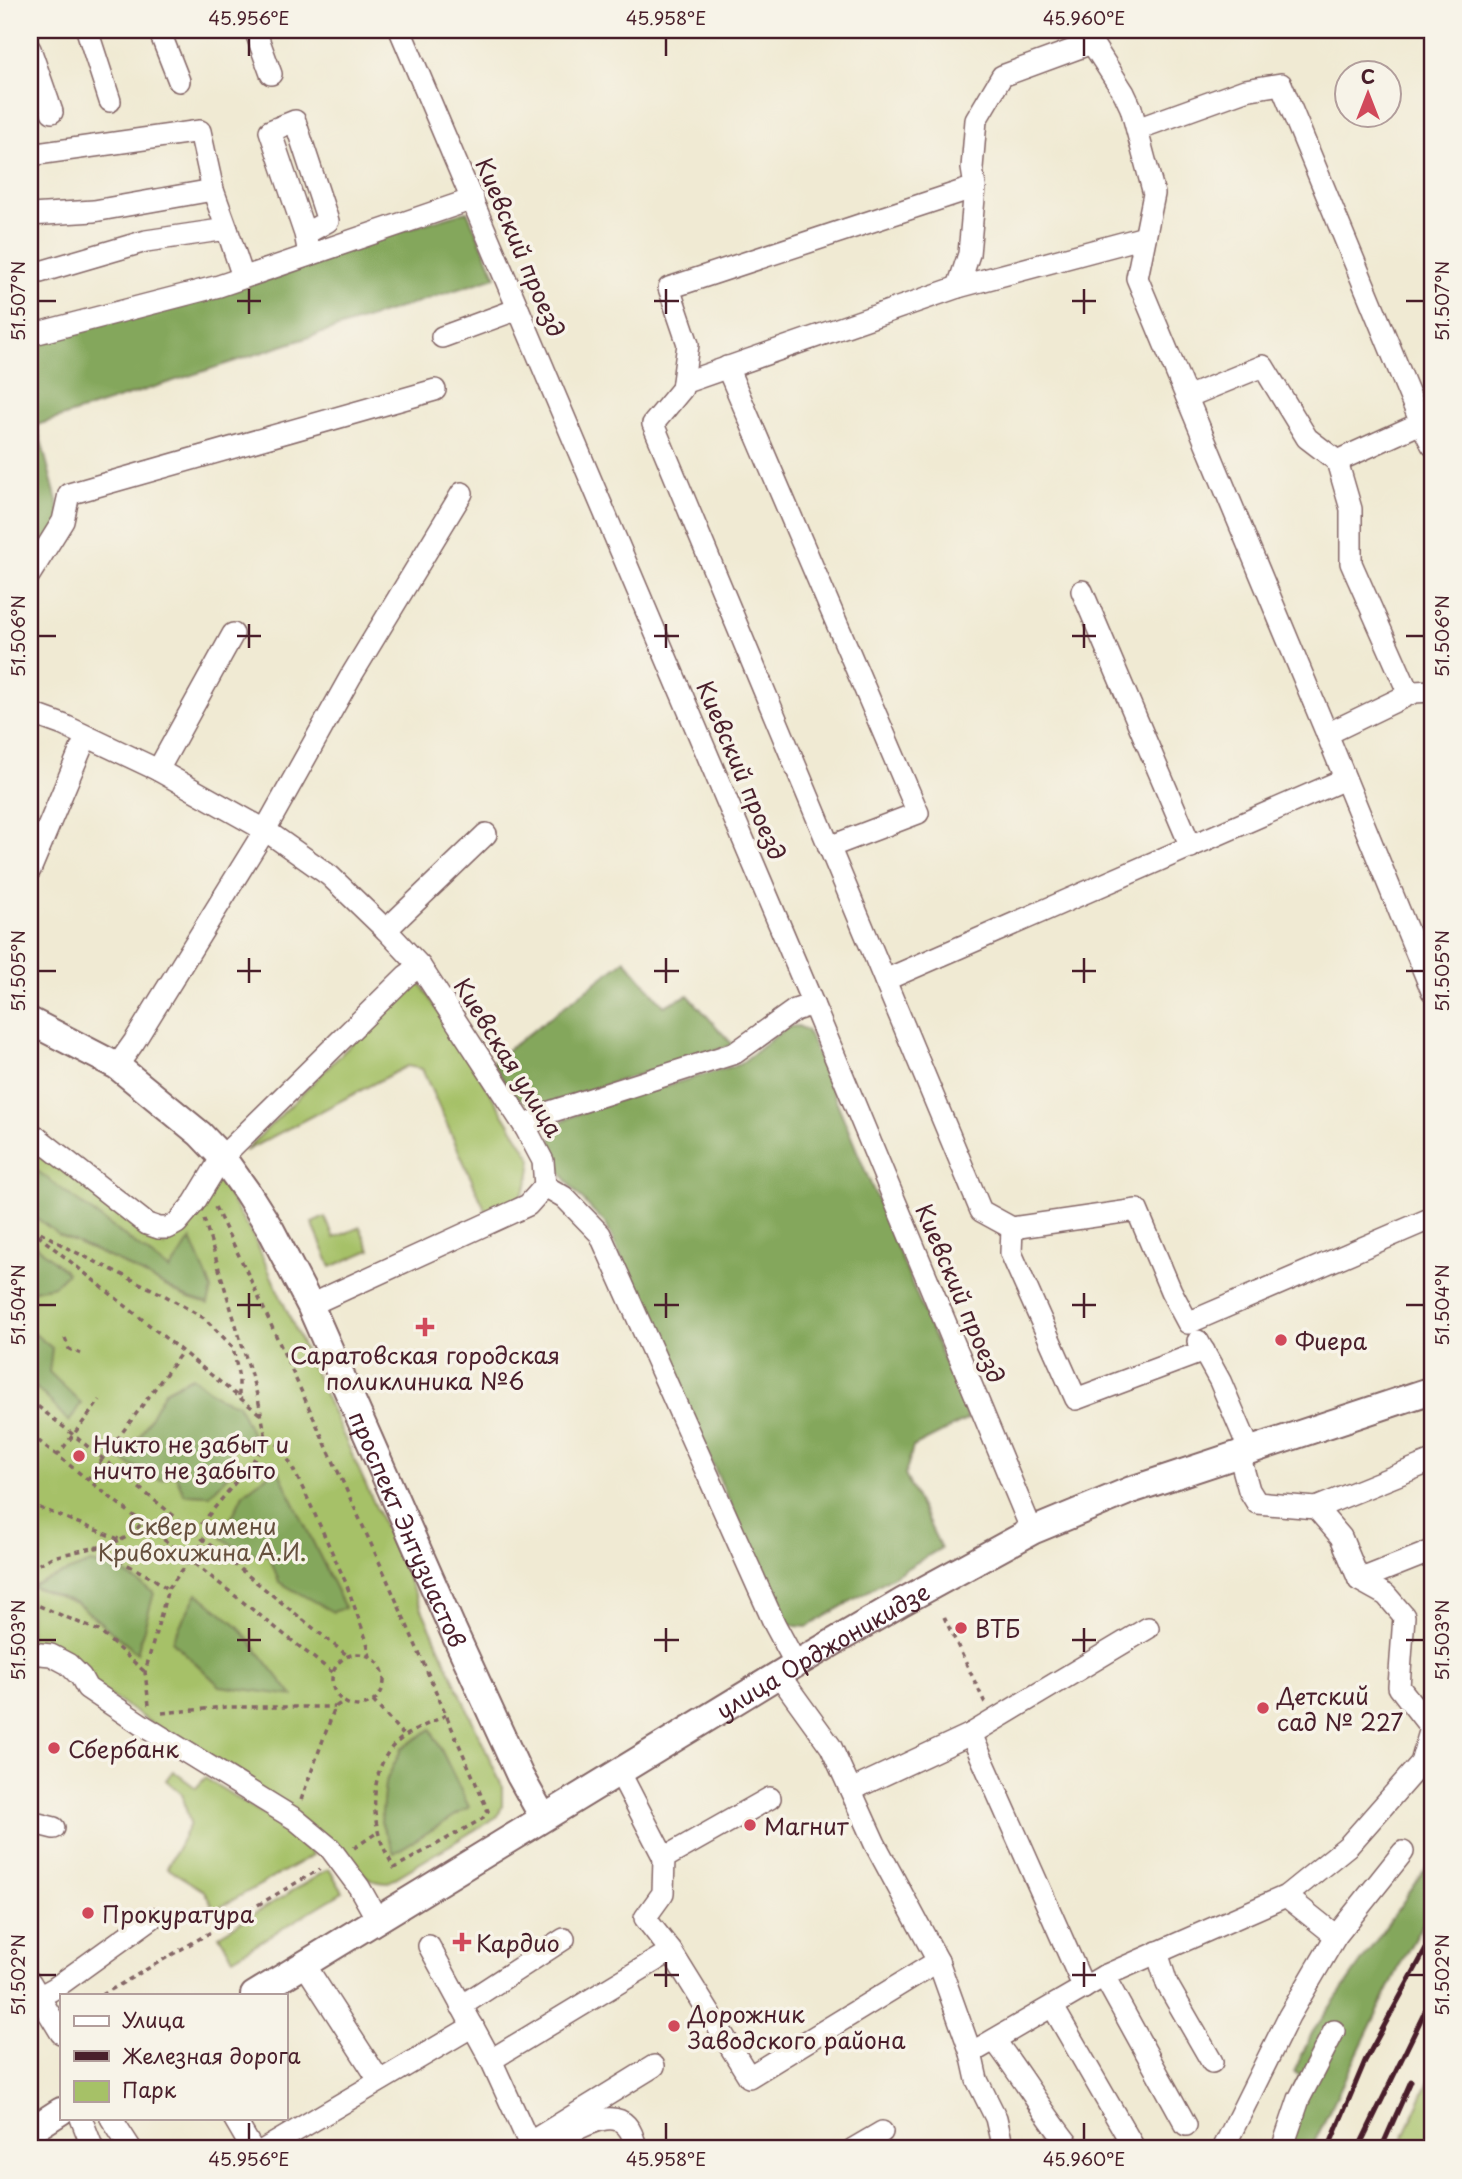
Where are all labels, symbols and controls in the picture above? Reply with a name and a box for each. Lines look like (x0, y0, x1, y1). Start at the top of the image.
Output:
text: 45.956°E (208, 4, 290, 31)
text: 45.958°E (626, 4, 706, 31)
text: 45.960°E (1043, 4, 1125, 31)
north arrow (1332, 60, 1402, 130)
text: С (1361, 62, 1375, 90)
street label: Киевский проезд (467, 152, 575, 342)
text: 51.507°N (4, 261, 31, 341)
text: 51.507°N (1428, 261, 1455, 341)
text: 51.506°N (4, 595, 31, 677)
text: 51.506°N (1428, 595, 1455, 677)
street label: Киевский проезд (688, 675, 796, 865)
text: 51.505°N (4, 930, 31, 1012)
text: 51.505°N (1428, 930, 1455, 1012)
street label: Киевская улица (446, 971, 572, 1144)
street label: Киевский проезд (907, 1198, 1015, 1388)
text: 51.504°N (4, 1264, 31, 1346)
text: 51.504°N (1428, 1264, 1455, 1346)
marker: Саратовская городская поликлиника №6 (415, 1317, 435, 1337)
place label: Фиера (1295, 1323, 1368, 1358)
marker: Фиера (1273, 1332, 1289, 1348)
place label: Саратовская городская поликлиника №6 (290, 1337, 560, 1398)
street label: проспект Энтузиастов (341, 1405, 476, 1653)
place label: Никто не забыт и ничто не забыто (93, 1426, 289, 1487)
marker: Никто не забыт и ничто не забыто (71, 1448, 87, 1464)
park label: Сквер имени Кривохижина А.И. (98, 1508, 306, 1569)
street label: улица Орджоникидзе (709, 1573, 935, 1727)
text: 51.503°N (4, 1599, 31, 1681)
text: 51.503°N (1428, 1599, 1455, 1681)
place label: ВТБ (975, 1611, 1020, 1646)
marker: ВТБ (953, 1620, 969, 1636)
place label: Детский сад № 227 (1276, 1678, 1403, 1739)
marker: Детский сад № 227 (1255, 1700, 1271, 1716)
place label: Сбербанк (68, 1731, 179, 1766)
marker: Сбербанк (46, 1740, 62, 1756)
place label: Магнит (764, 1808, 850, 1843)
marker: Магнит (742, 1817, 758, 1833)
place label: Прокуратура (102, 1896, 255, 1931)
marker: Прокуратура (80, 1905, 96, 1921)
place label: Кардио (476, 1925, 560, 1960)
text: 51.502°N (4, 1934, 31, 2016)
marker: Кардио (454, 1934, 470, 1950)
text: 51.502°N (1428, 1934, 1455, 2016)
legend (60, 1994, 287, 2120)
place label: Дорожник Заводского района (687, 1996, 906, 2057)
text: Улица (122, 2003, 185, 2035)
marker: Дорожник Заводского района (666, 2018, 682, 2034)
text: Железная дорога (122, 2039, 300, 2071)
text: Парк (122, 2073, 177, 2105)
text: 45.956°E (208, 2145, 290, 2172)
text: 45.958°E (626, 2145, 706, 2172)
text: 45.960°E (1043, 2145, 1125, 2172)

